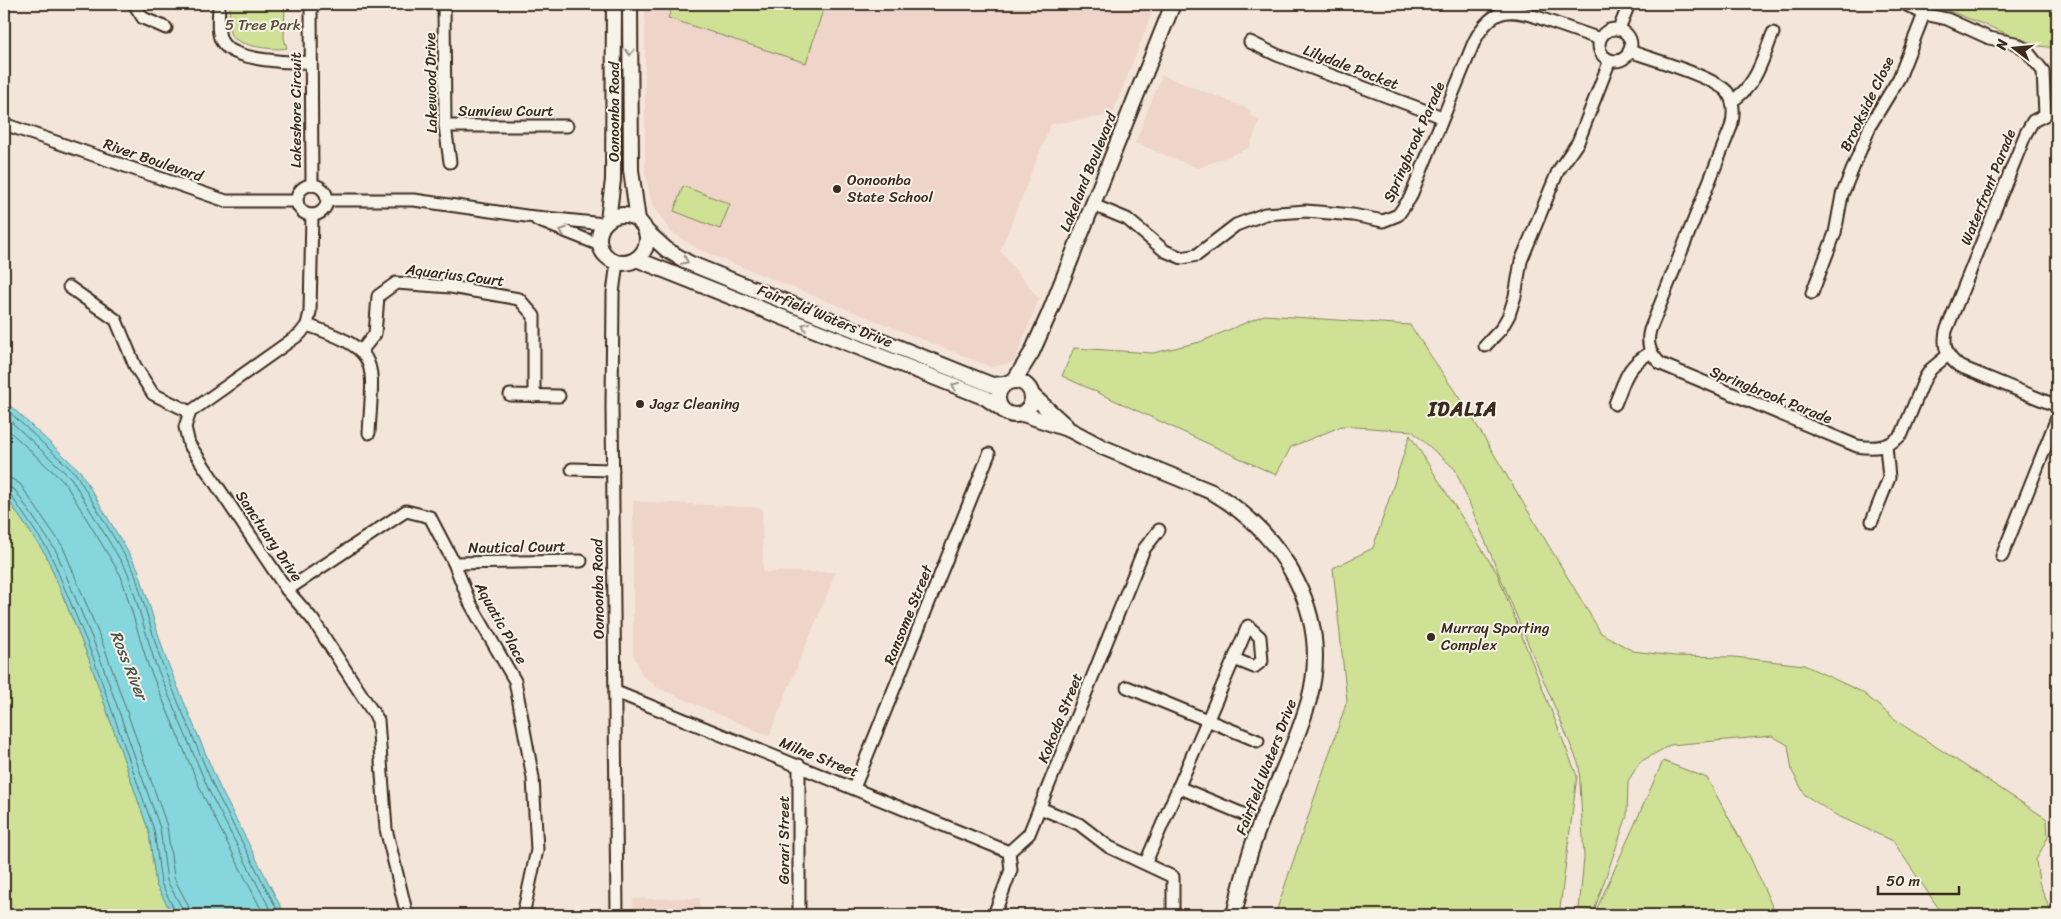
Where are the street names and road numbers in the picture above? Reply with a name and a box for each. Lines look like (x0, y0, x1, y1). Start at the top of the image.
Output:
street label: Lakewood Drive (417, 32, 445, 134)
street label: Lilydale Pocket (1299, 37, 1403, 97)
street label: Lakeshore Circuit (283, 52, 309, 168)
street label: Brookside Close (1833, 52, 1901, 156)
street label: Oonoonba Road (601, 61, 627, 162)
street label: Springbrook Parade (1376, 77, 1452, 207)
street label: Sunview Court (458, 98, 554, 124)
street label: Lakeland Boulevard (1052, 107, 1124, 236)
street label: Waterfront Parade (1953, 125, 2023, 249)
street label: River Boulevard (100, 131, 207, 190)
street label: Aquarius Court (403, 256, 506, 294)
street label: Fairfield Waters Drive (753, 277, 897, 355)
street label: Springbrook Parade (1706, 359, 1836, 431)
street label: Sanctuary Drive (229, 485, 310, 587)
street label: Nautical Court (468, 533, 566, 561)
street label: Oonoonba Road (584, 538, 612, 639)
street label: Ransome Street (876, 560, 940, 669)
street label: Aquatic Place (467, 576, 535, 669)
street label: Kokoda Street (1030, 669, 1090, 767)
street label: Fairfield Waters Drive (1228, 695, 1304, 839)
street label: Milne Street (775, 729, 863, 785)
street label: Gorari Street (771, 795, 797, 884)

